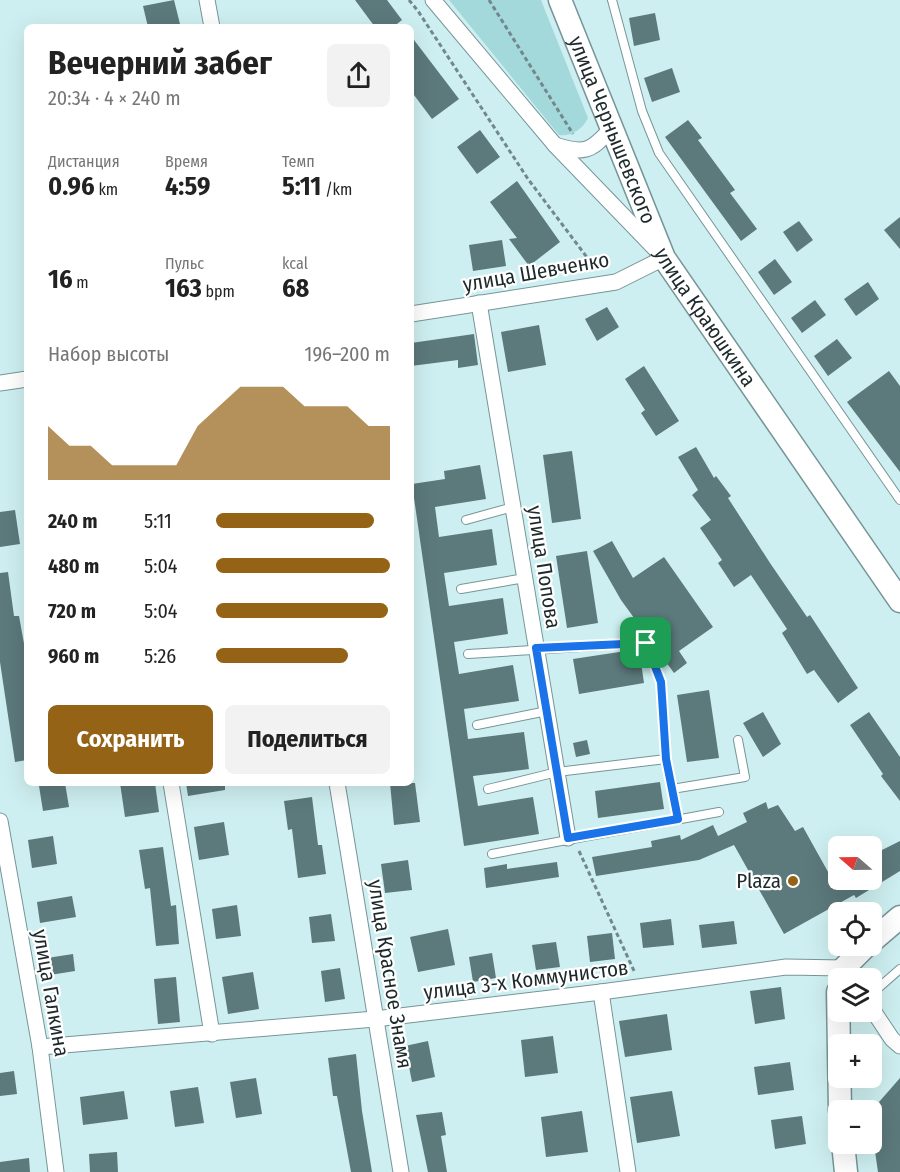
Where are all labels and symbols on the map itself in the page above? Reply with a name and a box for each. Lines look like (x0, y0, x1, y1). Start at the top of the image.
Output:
street label: улица Чернышевского (563, 32, 662, 227)
street label: улица Краюшкина (648, 244, 762, 392)
street label: улица Шевченко (461, 246, 611, 298)
street label: улица Попова (521, 504, 567, 630)
pin (620, 617, 671, 668)
north arrow (828, 836, 882, 890)
place label: Plaza (736, 868, 781, 894)
marker: Plaza (786, 874, 800, 888)
street label: улица Красное Знамя (362, 878, 418, 1070)
street label: улица Галкина (27, 927, 75, 1059)
street label: улица 3-х Коммунистов (422, 955, 630, 1005)

